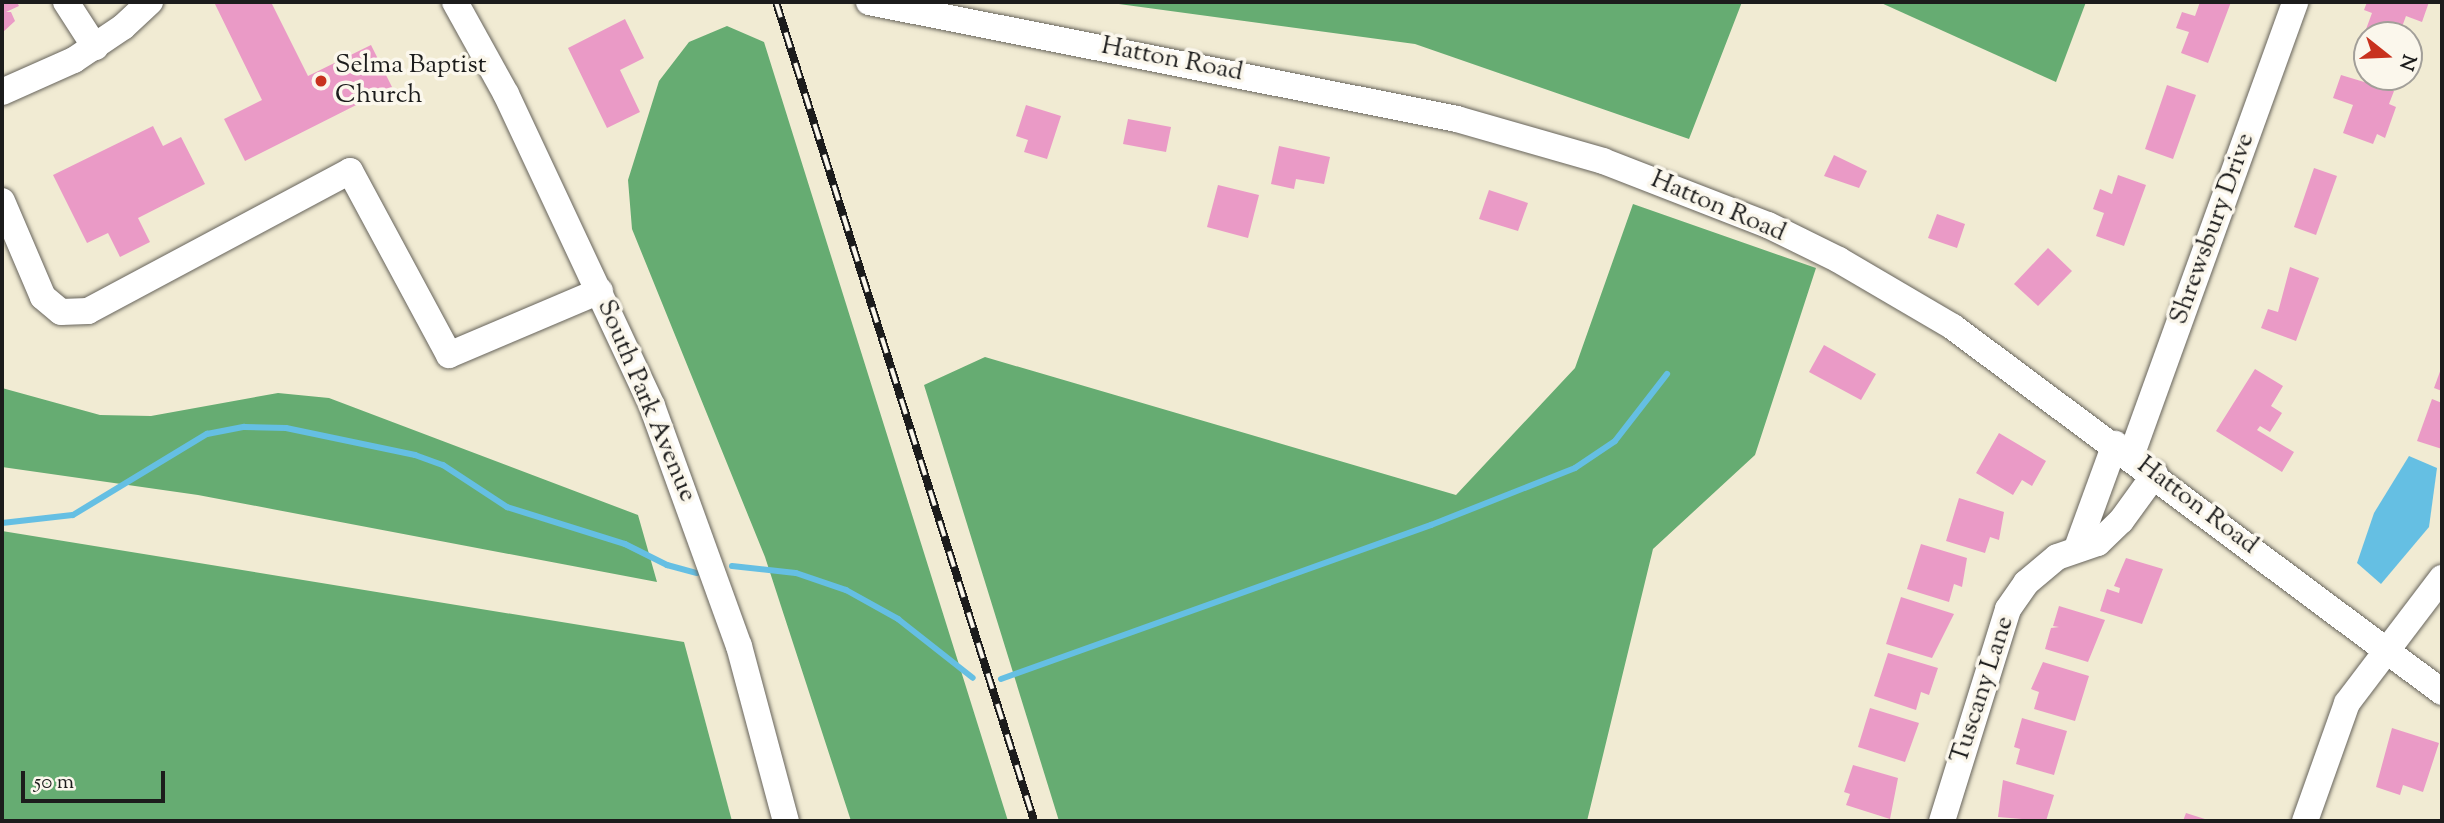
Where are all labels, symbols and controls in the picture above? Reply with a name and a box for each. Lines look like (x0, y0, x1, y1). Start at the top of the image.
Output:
north arrow (2353, 21, 2423, 91)
street label: Hatton Road (1099, 31, 1245, 89)
place label: Selma Baptist Church (335, 50, 487, 112)
text: N (2391, 51, 2422, 73)
marker: Selma Baptist Church (313, 73, 329, 89)
street label: Shrewsbury Drive (2164, 129, 2262, 329)
street label: Hatton Road (1646, 165, 1790, 249)
street label: South Park Avenue (589, 295, 703, 507)
street label: Hatton Road (2130, 450, 2264, 562)
street label: Tuscany Lane (1945, 612, 2021, 768)
scale bar (24, 756, 168, 800)
text: 50 m (34, 768, 74, 798)

